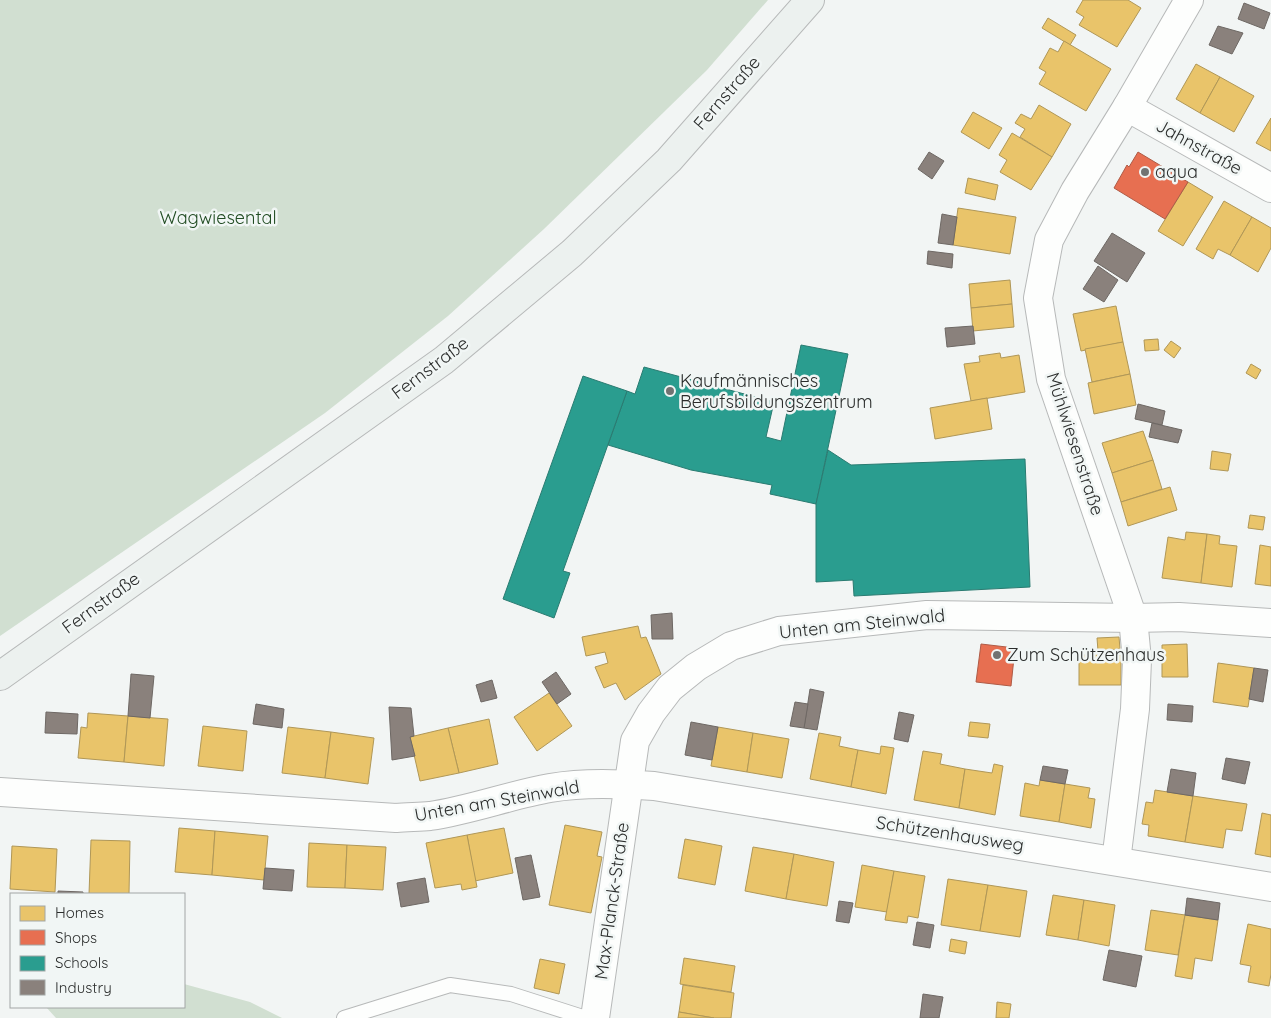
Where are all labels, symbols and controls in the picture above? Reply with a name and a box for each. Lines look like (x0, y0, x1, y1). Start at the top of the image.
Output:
street label: Fernstraße (688, 51, 765, 134)
street label: Jahnstraße (1152, 113, 1246, 180)
place label: aqua (1155, 160, 1198, 183)
marker: aqua (1139, 166, 1151, 178)
park label: Wagwiesental (159, 206, 277, 229)
street label: Fernstraße (387, 331, 473, 404)
place label: Kaufmännisches Berufsbildungszentrum (680, 369, 873, 413)
street label: Mühlwiesenstraße (1042, 369, 1109, 518)
marker: Kaufmännisches Berufsbildungszentrum (664, 385, 676, 397)
street label: Fernstraße (57, 567, 144, 639)
street label: Unten am Steinwald (778, 603, 946, 644)
place label: Zum Schützenhaus (1007, 643, 1165, 666)
marker: Zum Schützenhaus (991, 649, 1003, 661)
street label: Unten am Steinwald (413, 775, 581, 826)
street label: Schützenhausweg (874, 810, 1026, 857)
street label: Max-Planck-Straße (589, 821, 634, 981)
legend (10, 893, 185, 1008)
text: Homes (55, 903, 104, 922)
text: Shops (55, 928, 97, 947)
text: Schools (55, 953, 108, 972)
text: Industry (55, 978, 112, 997)

